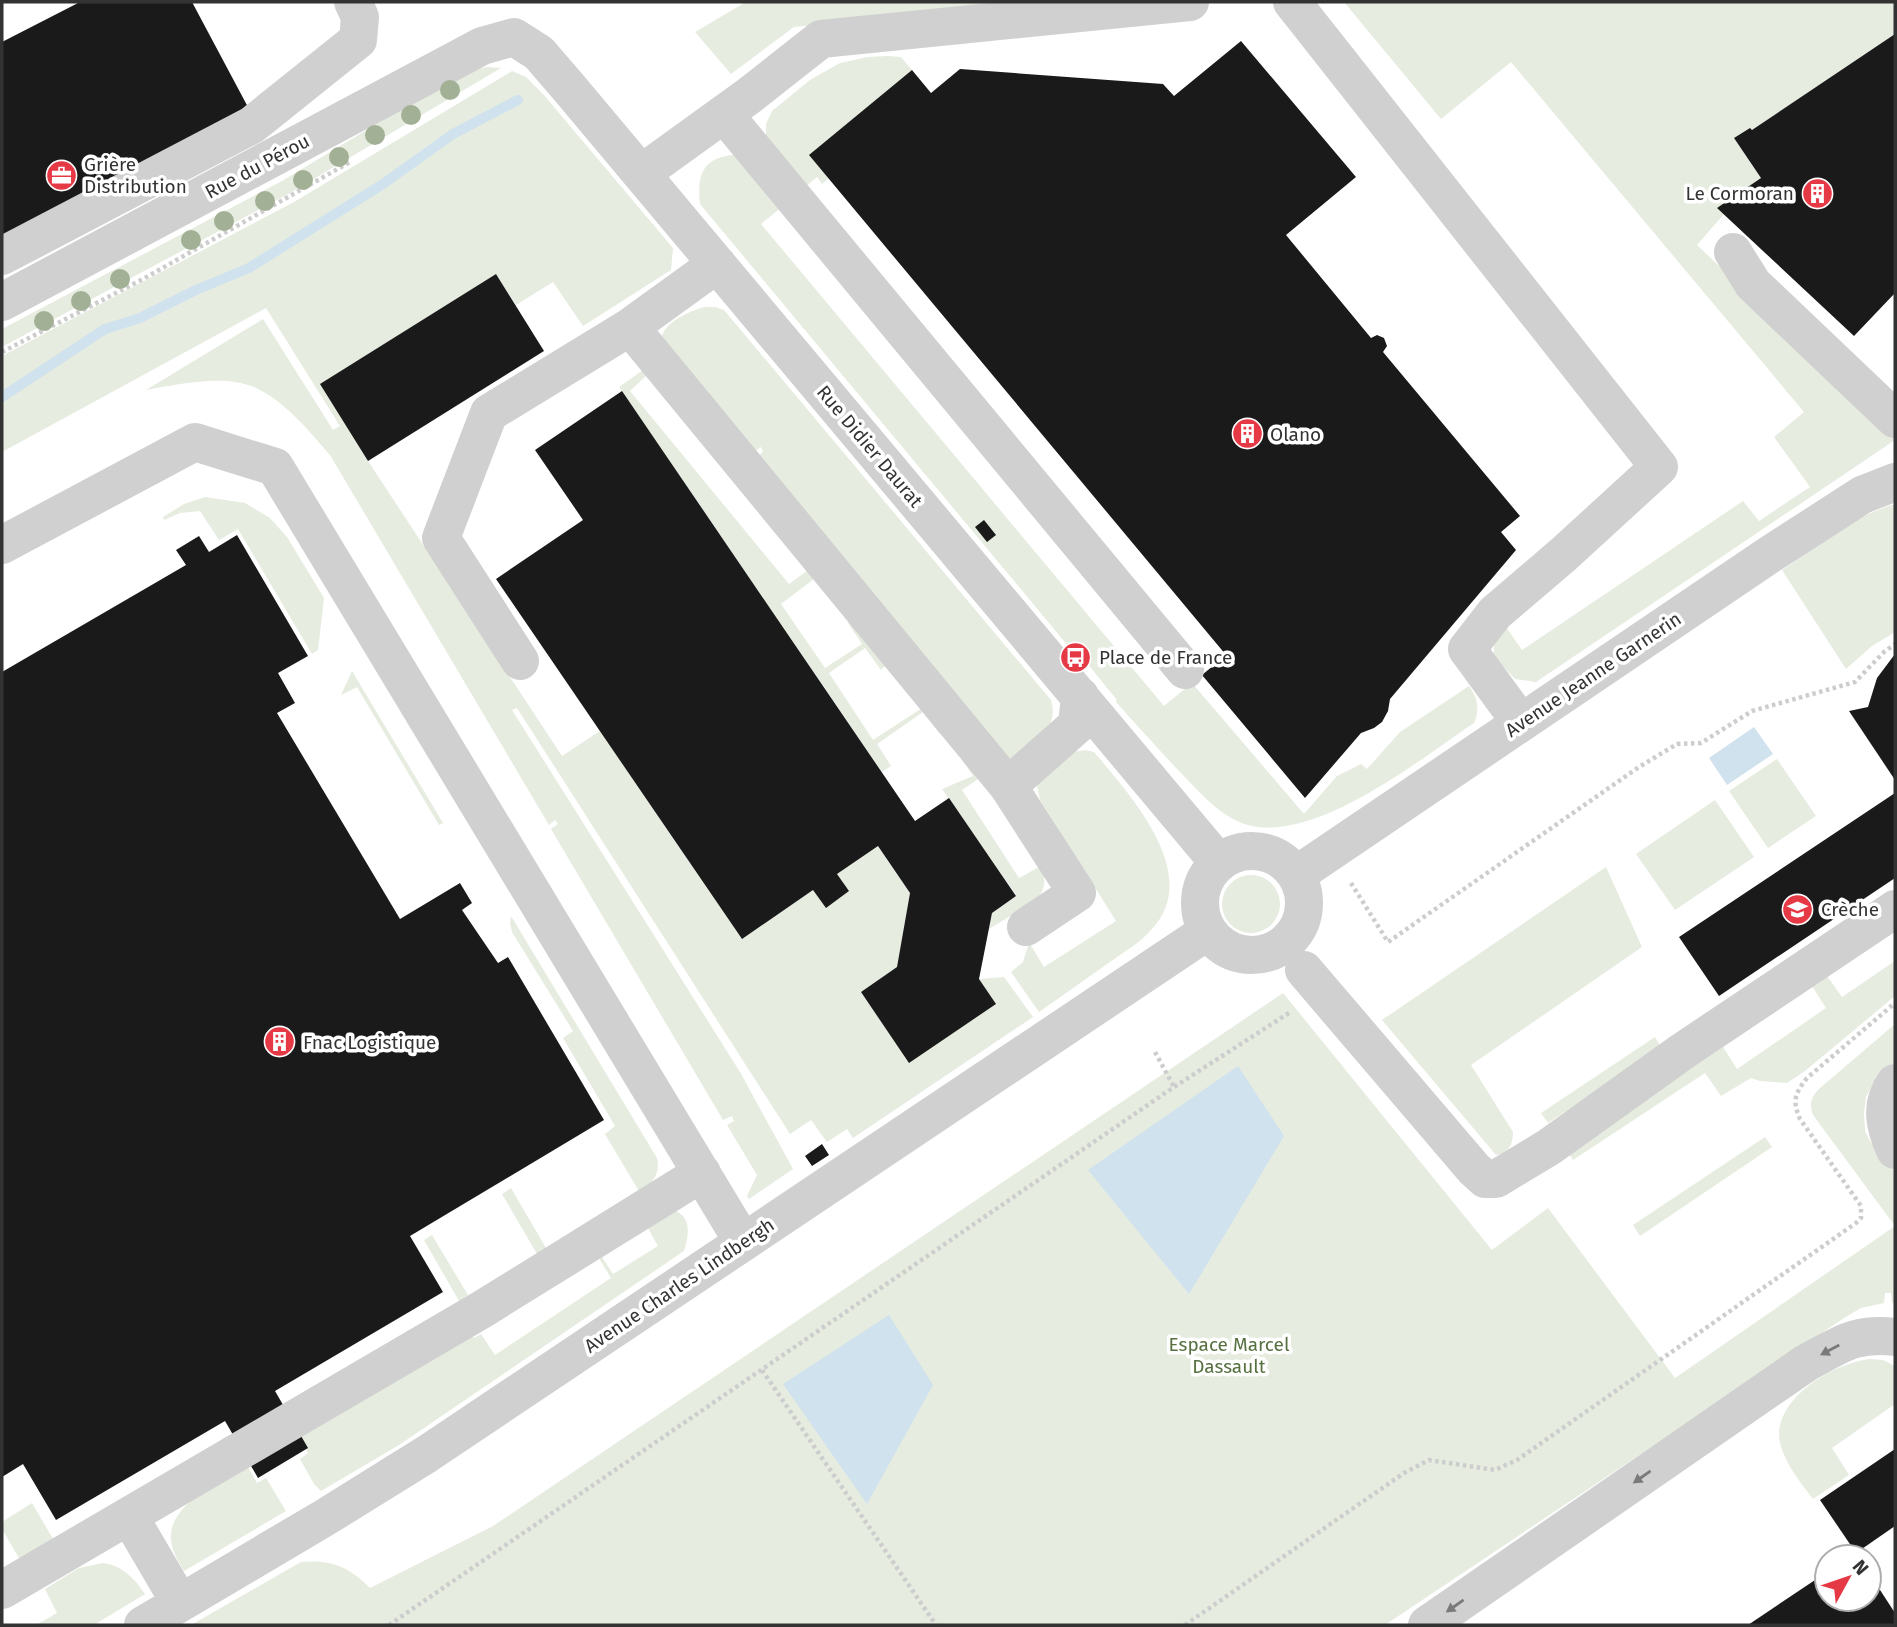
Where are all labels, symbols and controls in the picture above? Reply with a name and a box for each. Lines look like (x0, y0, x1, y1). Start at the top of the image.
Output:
street label: Rue du Pérou (201, 129, 313, 204)
place label: Grière Distribution (84, 153, 187, 198)
office icon: Grière Distribution (44, 158, 78, 192)
building icon: Le Cormoran (1800, 176, 1834, 210)
place label: Le Cormoran (1685, 182, 1794, 205)
street label: Rue Didier Daurat (812, 381, 927, 512)
building icon: Olano (1230, 417, 1264, 451)
place label: Olano (1270, 423, 1321, 446)
street label: Avenue Jeanne Garnerin (1501, 607, 1686, 742)
bus stop icon: Place de France (1059, 640, 1093, 674)
place label: Place de France (1099, 646, 1232, 669)
school or university icon: Crèche (1781, 892, 1815, 926)
place label: Crèche (1821, 898, 1879, 921)
building icon: Fnac Logistique (263, 1025, 297, 1059)
place label: Fnac Logistique (303, 1031, 436, 1054)
street label: Avenue Charles Lindbergh (580, 1213, 779, 1358)
park label: Espace Marcel Dassault (1169, 1333, 1290, 1378)
one-way arrow (1821, 1344, 1840, 1356)
one-way arrow (1633, 1470, 1651, 1484)
north arrow (1813, 1543, 1883, 1613)
text: N (1848, 1555, 1874, 1580)
one-way arrow (1445, 1599, 1464, 1612)

